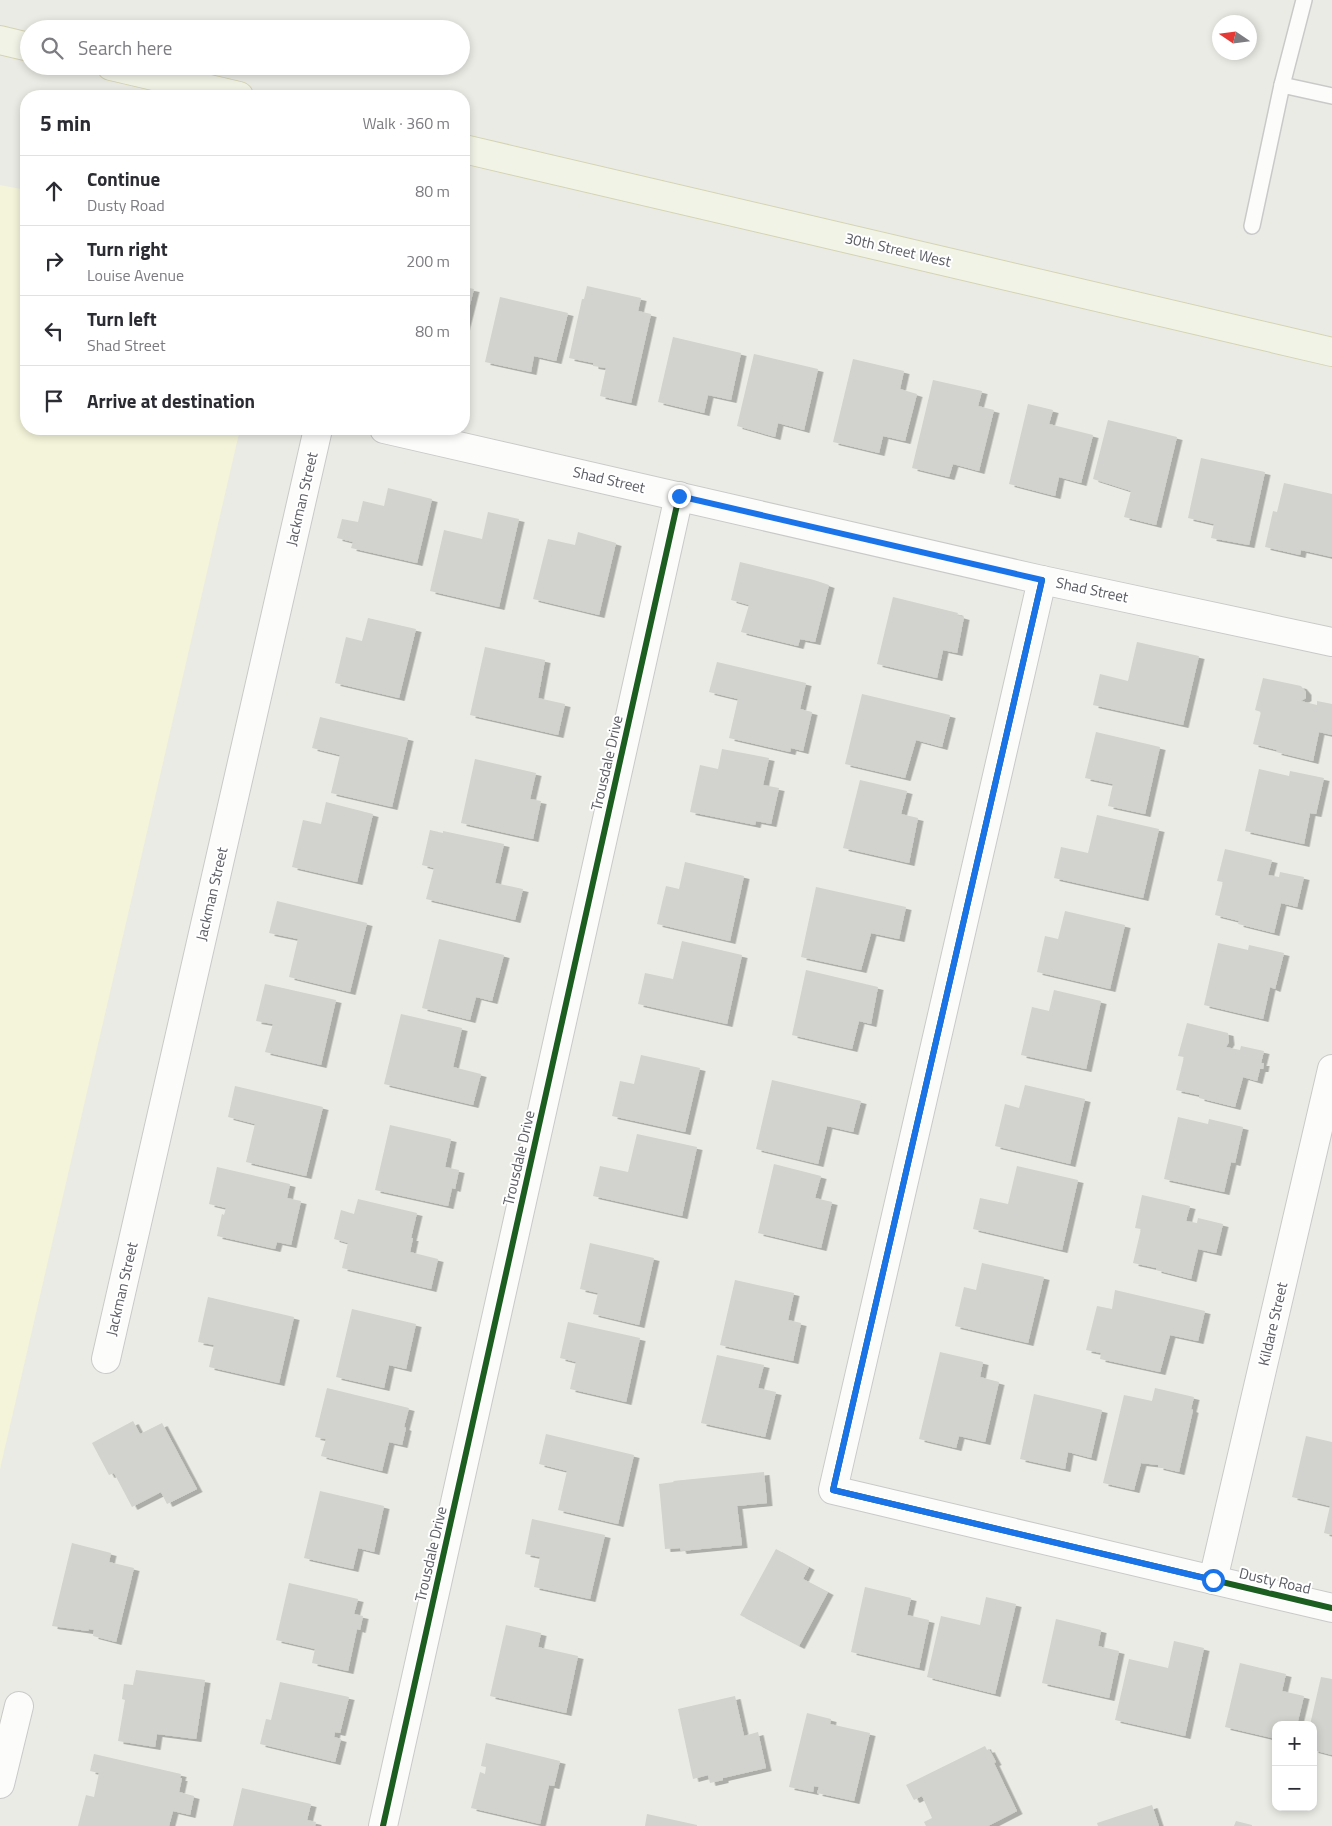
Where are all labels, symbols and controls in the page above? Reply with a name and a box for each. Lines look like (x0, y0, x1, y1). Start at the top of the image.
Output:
north arrow (1212, 15, 1257, 60)
search box (20, 20, 470, 75)
text: Search here (78, 33, 172, 62)
icon: search (38, 34, 66, 62)
text: 5 min (40, 107, 91, 139)
text: Walk · 360 m (362, 111, 450, 135)
text: Continue (87, 164, 160, 193)
icon: ahead (40, 177, 68, 205)
text: 80 m (415, 179, 450, 203)
text: Dusty Road (87, 193, 165, 217)
street label: 30th Street West (843, 226, 954, 273)
text: Turn right (87, 234, 168, 263)
icon: right (40, 247, 68, 275)
text: 200 m (406, 249, 450, 273)
text: Louise Avenue (87, 263, 184, 287)
text: Turn left (87, 304, 157, 333)
icon: left (40, 317, 68, 345)
text: 80 m (415, 319, 450, 343)
text: Shad Street (87, 333, 166, 357)
text: Arrive at destination (87, 386, 255, 415)
icon: arrive (40, 387, 68, 415)
street label: Jackman Street (280, 449, 324, 548)
street label: Shad Street (571, 460, 648, 499)
route end (668, 485, 691, 508)
street label: Shad Street (1054, 571, 1131, 609)
street label: Trousdale Drive (584, 713, 629, 813)
street label: Jackman Street (190, 844, 234, 943)
street label: Trousdale Drive (496, 1108, 541, 1208)
street label: Jackman Street (100, 1239, 144, 1338)
street label: Kildare Street (1252, 1279, 1293, 1368)
street label: Trousdale Drive (408, 1504, 453, 1604)
street label: Dusty Road (1237, 1561, 1313, 1600)
route start (1202, 1569, 1225, 1592)
map controls (1272, 1721, 1317, 1811)
button: + (1272, 1721, 1317, 1766)
button: − (1272, 1766, 1317, 1811)

